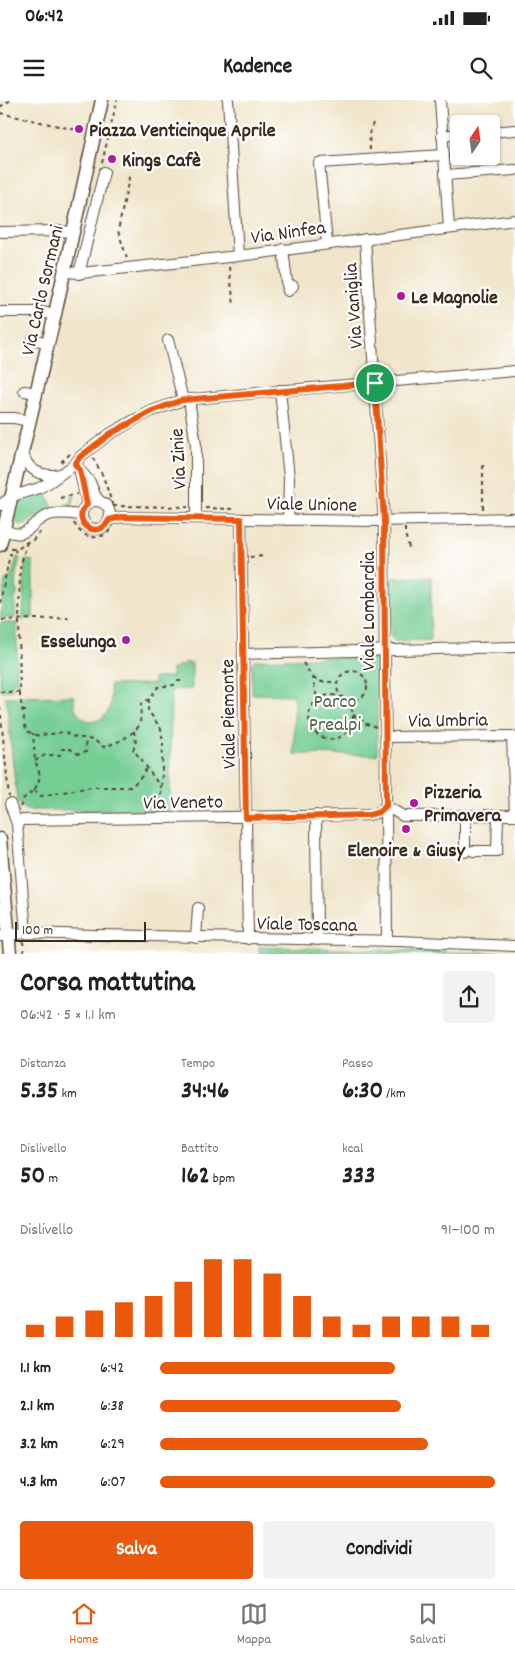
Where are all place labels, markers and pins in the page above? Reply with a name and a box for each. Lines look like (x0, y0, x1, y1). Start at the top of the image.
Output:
place label: Piazza Venticinque Aprile (89, 118, 276, 146)
marker: Piazza Venticinque Aprile (73, 123, 85, 135)
place label: Kings Cafè (122, 148, 201, 176)
marker: Kings Cafè (106, 153, 118, 165)
place label: Le Magnolie (411, 285, 498, 313)
marker: Le Magnolie (395, 290, 407, 302)
pin (354, 362, 396, 404)
place label: Esselunga (41, 629, 117, 657)
marker: Esselunga (120, 634, 132, 646)
place label: Pizzeria Primavera (424, 780, 502, 831)
marker: Pizzeria Primavera (408, 797, 420, 809)
marker: Elenoire & Giusy (400, 823, 412, 835)
place label: Elenoire & Giusy (347, 838, 466, 866)

